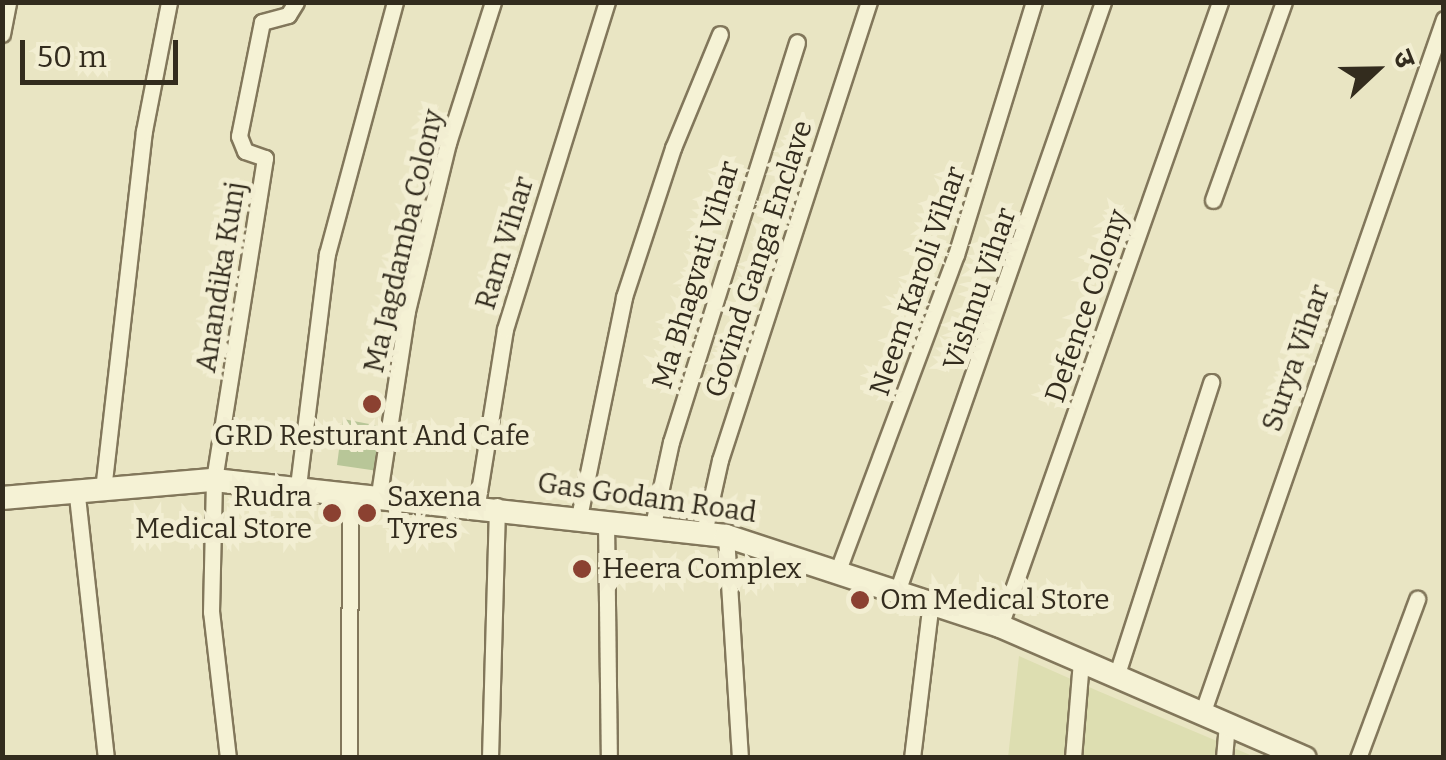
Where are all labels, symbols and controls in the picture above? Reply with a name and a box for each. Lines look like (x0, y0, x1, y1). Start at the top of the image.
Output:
scale bar (25, 20, 182, 82)
north arrow (1326, 20, 1426, 120)
text: 50 m (37, 39, 107, 75)
text: उ (1386, 45, 1423, 72)
street label: Ma Jagdamba Colony (357, 106, 451, 376)
street label: Govind Ganga Enclave (698, 116, 820, 402)
street label: Ma Bhagvati Vihar (645, 157, 747, 393)
street label: Neem Karoli Vihar (863, 162, 973, 400)
street label: Ram Vihar (469, 172, 541, 314)
street label: Anandika Kunj (189, 179, 253, 375)
street label: Vishnu Vihar (937, 203, 1023, 375)
street label: Defence Colony (1038, 205, 1136, 407)
street label: Surya Vihar (1255, 280, 1337, 436)
marker: GRD Resturant And Cafe (361, 393, 383, 415)
place label: GRD Resturant And Cafe (214, 419, 530, 453)
street label: Gas Godam Road (535, 466, 759, 530)
place label: Rudra Medical Store (135, 480, 312, 546)
place label: Saxena Tyres (387, 480, 481, 546)
marker: Rudra Medical Store (321, 502, 343, 524)
marker: Saxena Tyres (356, 502, 378, 524)
place label: Heera Complex (602, 552, 802, 586)
marker: Heera Complex (571, 558, 593, 580)
place label: Om Medical Store (880, 583, 1110, 617)
marker: Om Medical Store (849, 589, 871, 611)

